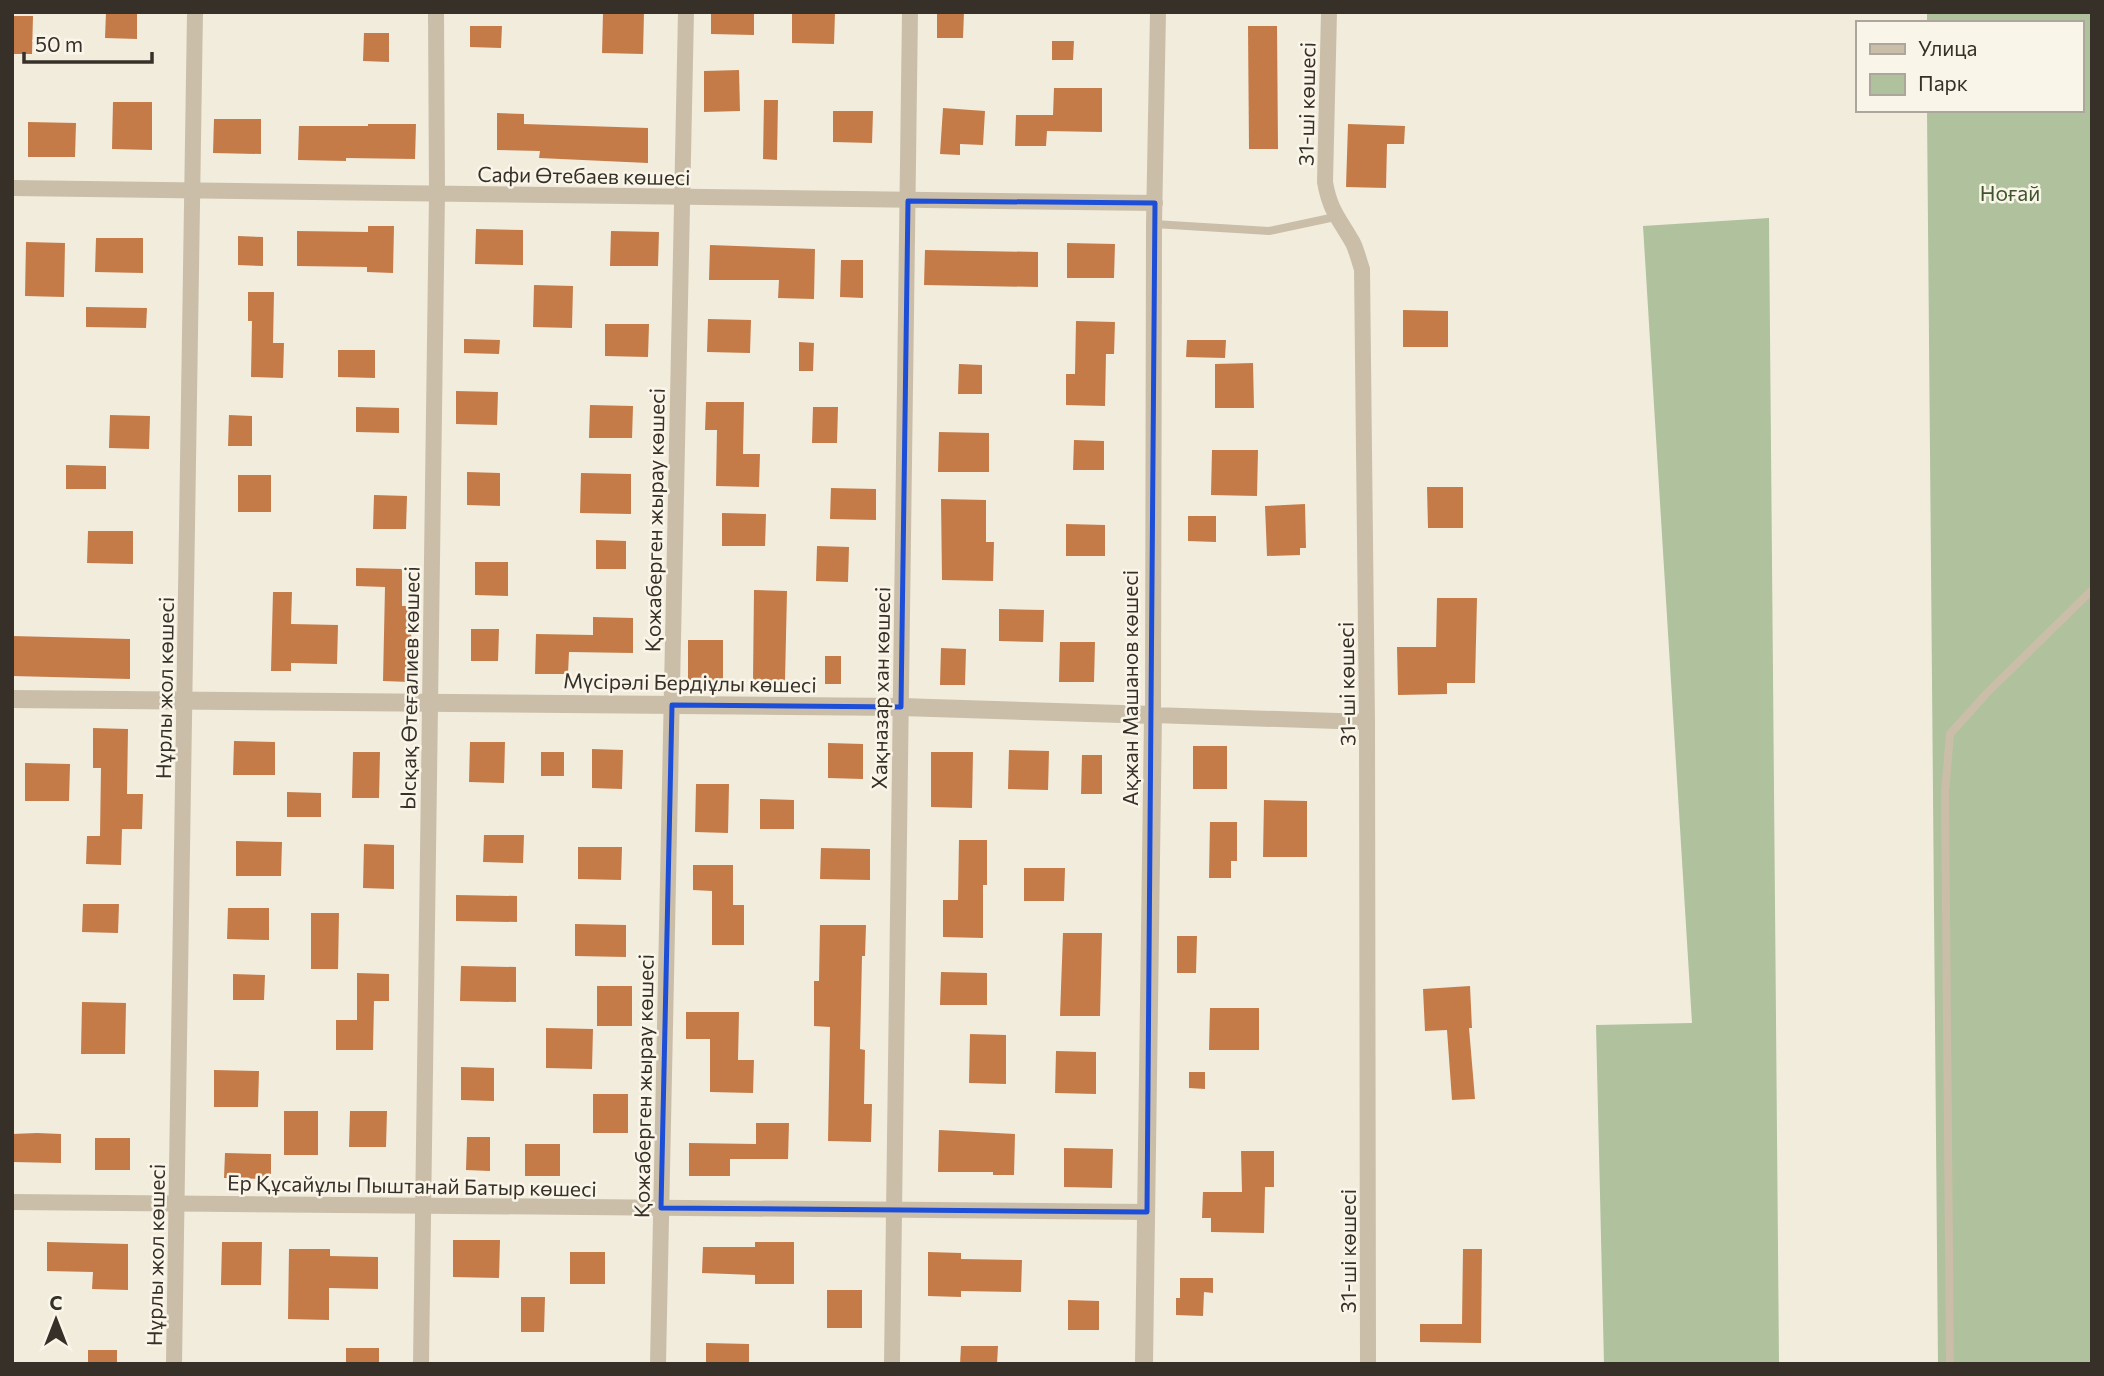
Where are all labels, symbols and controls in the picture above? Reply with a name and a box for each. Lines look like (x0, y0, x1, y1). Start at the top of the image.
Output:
scale bar (24, 21, 152, 65)
legend (1856, 21, 2083, 112)
text: 50 m (35, 31, 83, 56)
text: Улица (1918, 35, 1977, 60)
street label: 31-ші көшесі (1292, 42, 1320, 166)
text: Парк (1918, 70, 1968, 95)
street label: Сафи Өтебаев көшесі (477, 161, 691, 189)
park label: Ноғай (1980, 180, 2040, 205)
street label: Қожаберген жырау көшесі (639, 388, 669, 652)
street label: Ысқақ Өтеғалиев көшесі (394, 566, 424, 810)
street label: Ақжан Машанов көшесі (1117, 570, 1142, 806)
street label: Хақназар хан көшесі (866, 586, 894, 790)
street label: Нұрлы жол көшесі (150, 597, 178, 779)
street label: 31-ші көшесі (1332, 622, 1360, 746)
street label: Мүсірәлі Бердіұлы көшесі (563, 667, 817, 697)
street label: Қожаберген жырау көшесі (628, 954, 658, 1218)
street label: Нұрлы жол көшесі (141, 1164, 169, 1346)
street label: Ер Құсайұлы Пыштанай Батыр көшесі (227, 1169, 597, 1201)
street label: 31-ші көшесі (1335, 1189, 1360, 1313)
north arrow (21, 1285, 91, 1355)
text: С (50, 1291, 63, 1314)

